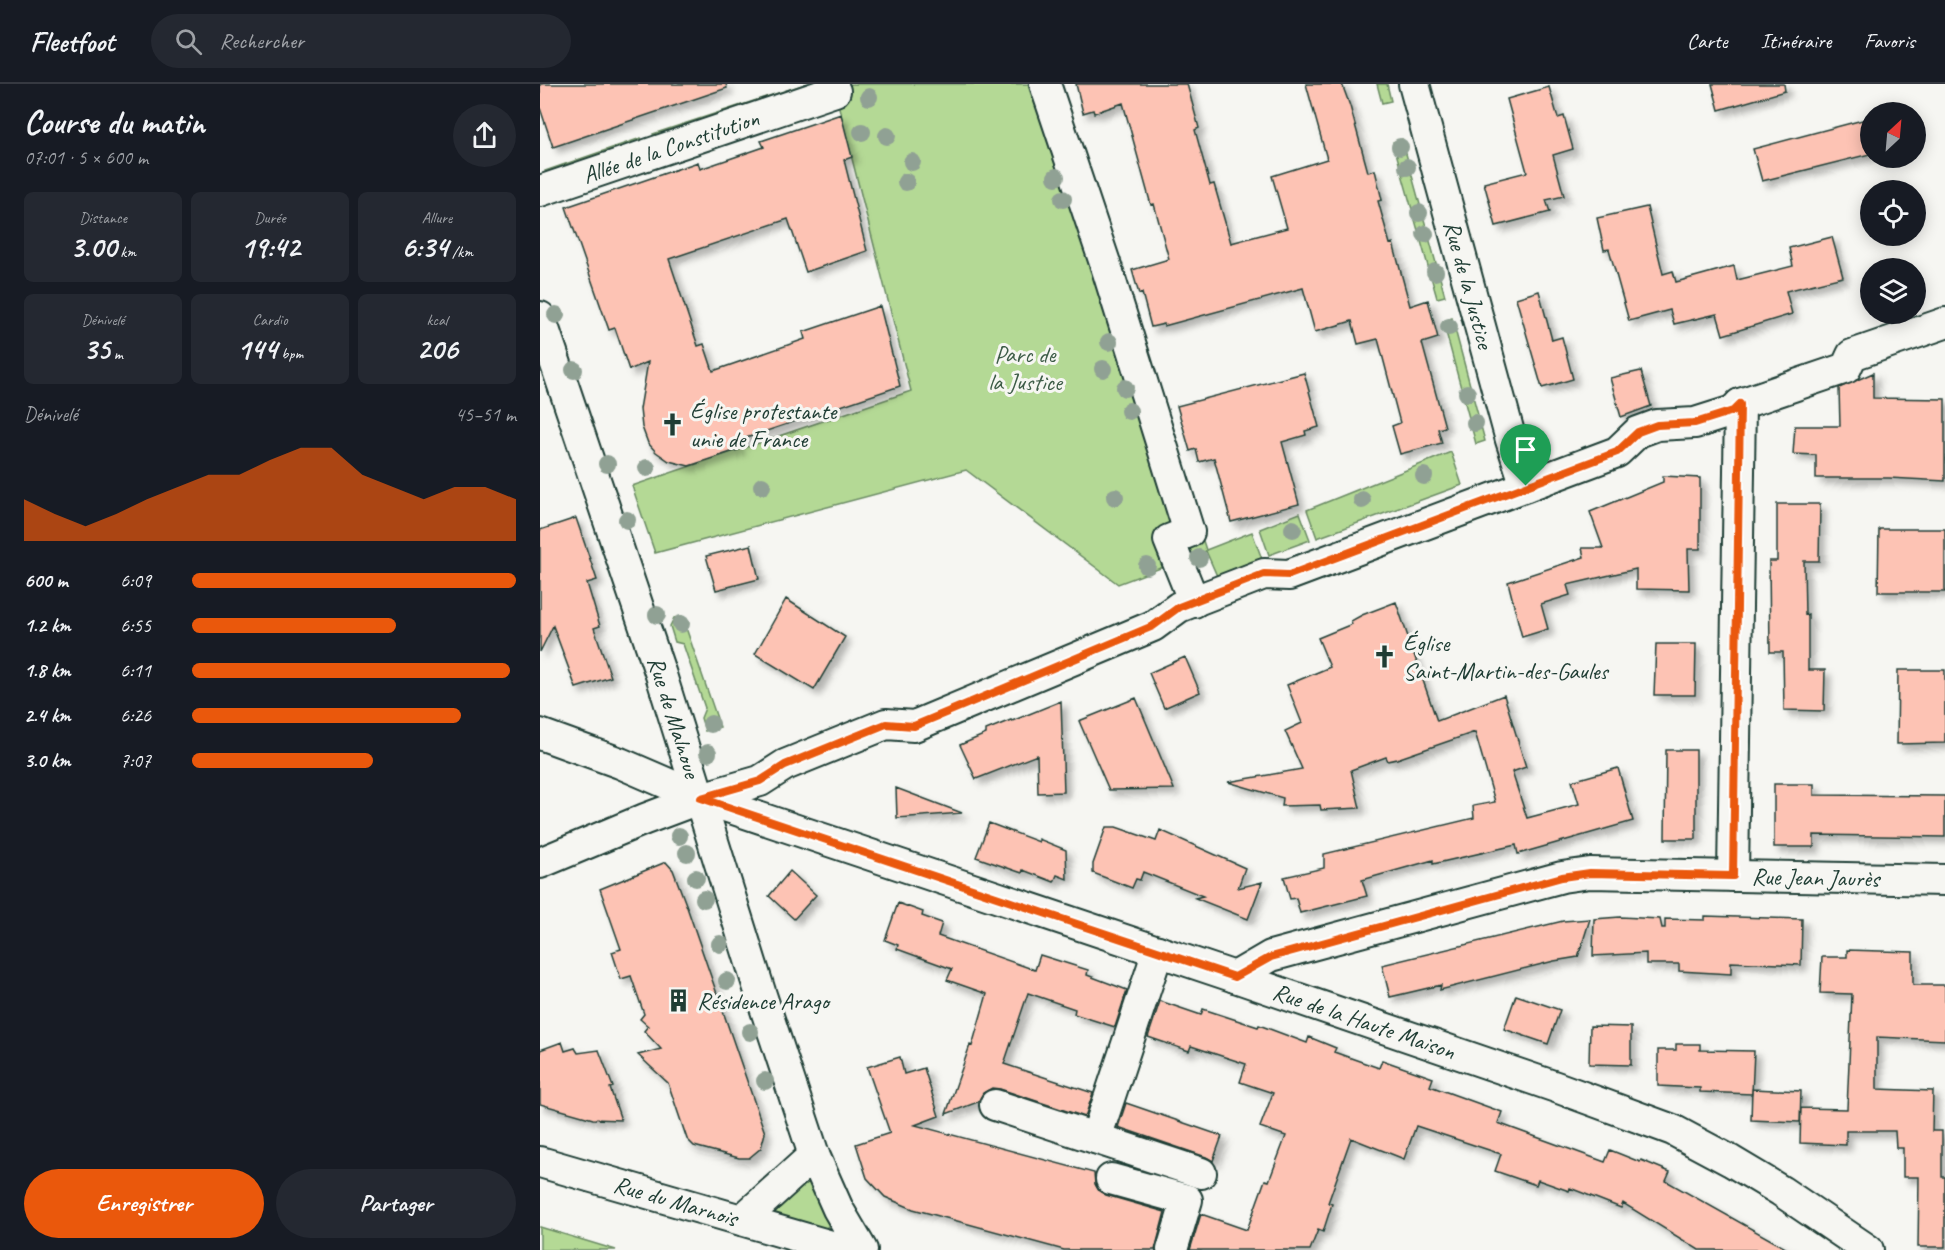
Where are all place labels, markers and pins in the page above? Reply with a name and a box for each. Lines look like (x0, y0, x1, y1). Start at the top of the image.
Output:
place label: Église protestante unie de France (690, 396, 838, 454)
church icon: Église protestante unie de France (659, 412, 685, 438)
pin (1500, 424, 1551, 486)
place label: Église Saint-Martin-des-Gaules (1403, 628, 1610, 686)
church icon: Église Saint-Martin-des-Gaules (1372, 644, 1398, 670)
place label: Résidence Arago (697, 986, 831, 1016)
building icon: Résidence Arago (666, 988, 692, 1014)

